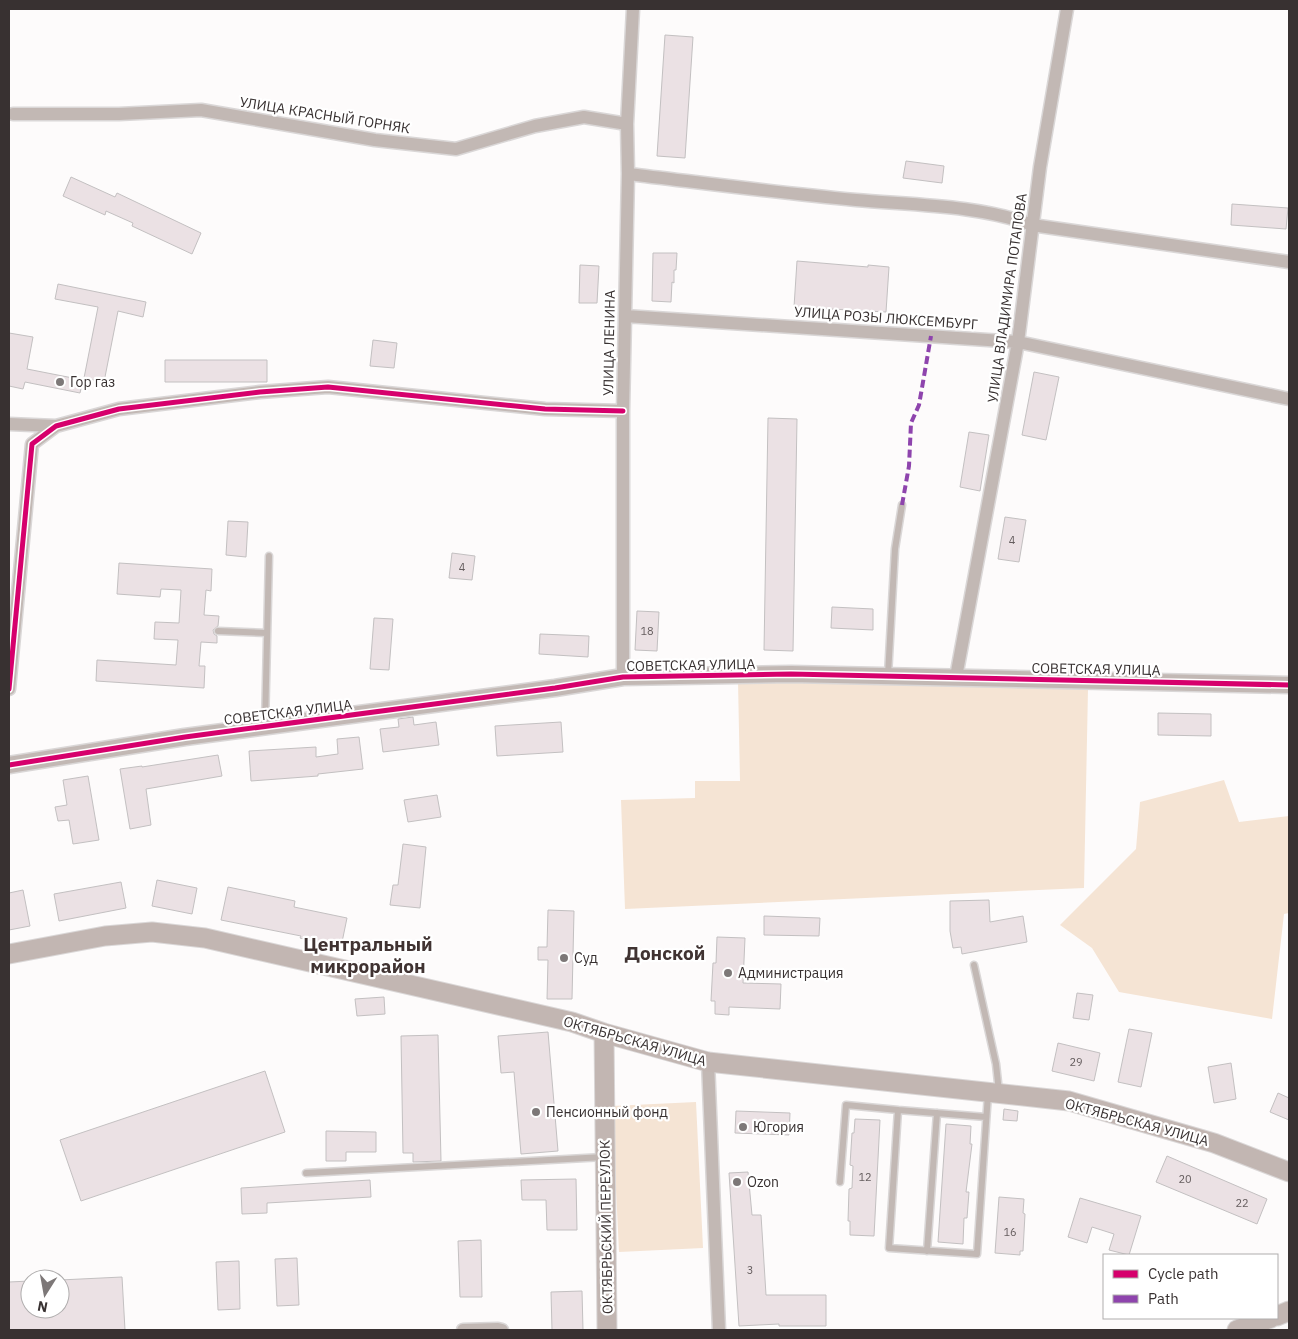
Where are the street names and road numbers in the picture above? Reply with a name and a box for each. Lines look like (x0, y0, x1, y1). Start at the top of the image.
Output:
street label: УЛИЦА КРАСНЫЙ ГОРНЯК (238, 92, 412, 137)
street label: УЛИЦА ВЛАДИМИРА ПОТАПОВА (983, 192, 1031, 404)
street label: УЛИЦА ЛЕНИНА (599, 290, 619, 396)
street label: УЛИЦА РОЗЫ ЛЮКСЕМБУРГ (794, 303, 979, 333)
street label: СОВЕТСКАЯ УЛИЦА (626, 655, 756, 675)
street label: СОВЕТСКАЯ УЛИЦА (1031, 659, 1161, 679)
street label: СОВЕТСКАЯ УЛИЦА (223, 695, 353, 729)
street label: ОКТЯБРЬСКАЯ УЛИЦА (561, 1012, 709, 1070)
street label: ОКТЯБРЬСКАЯ УЛИЦА (1063, 1094, 1211, 1150)
street label: ОКТЯБРЬСКИЙ ПЕРЕУЛОК (594, 1140, 617, 1314)

